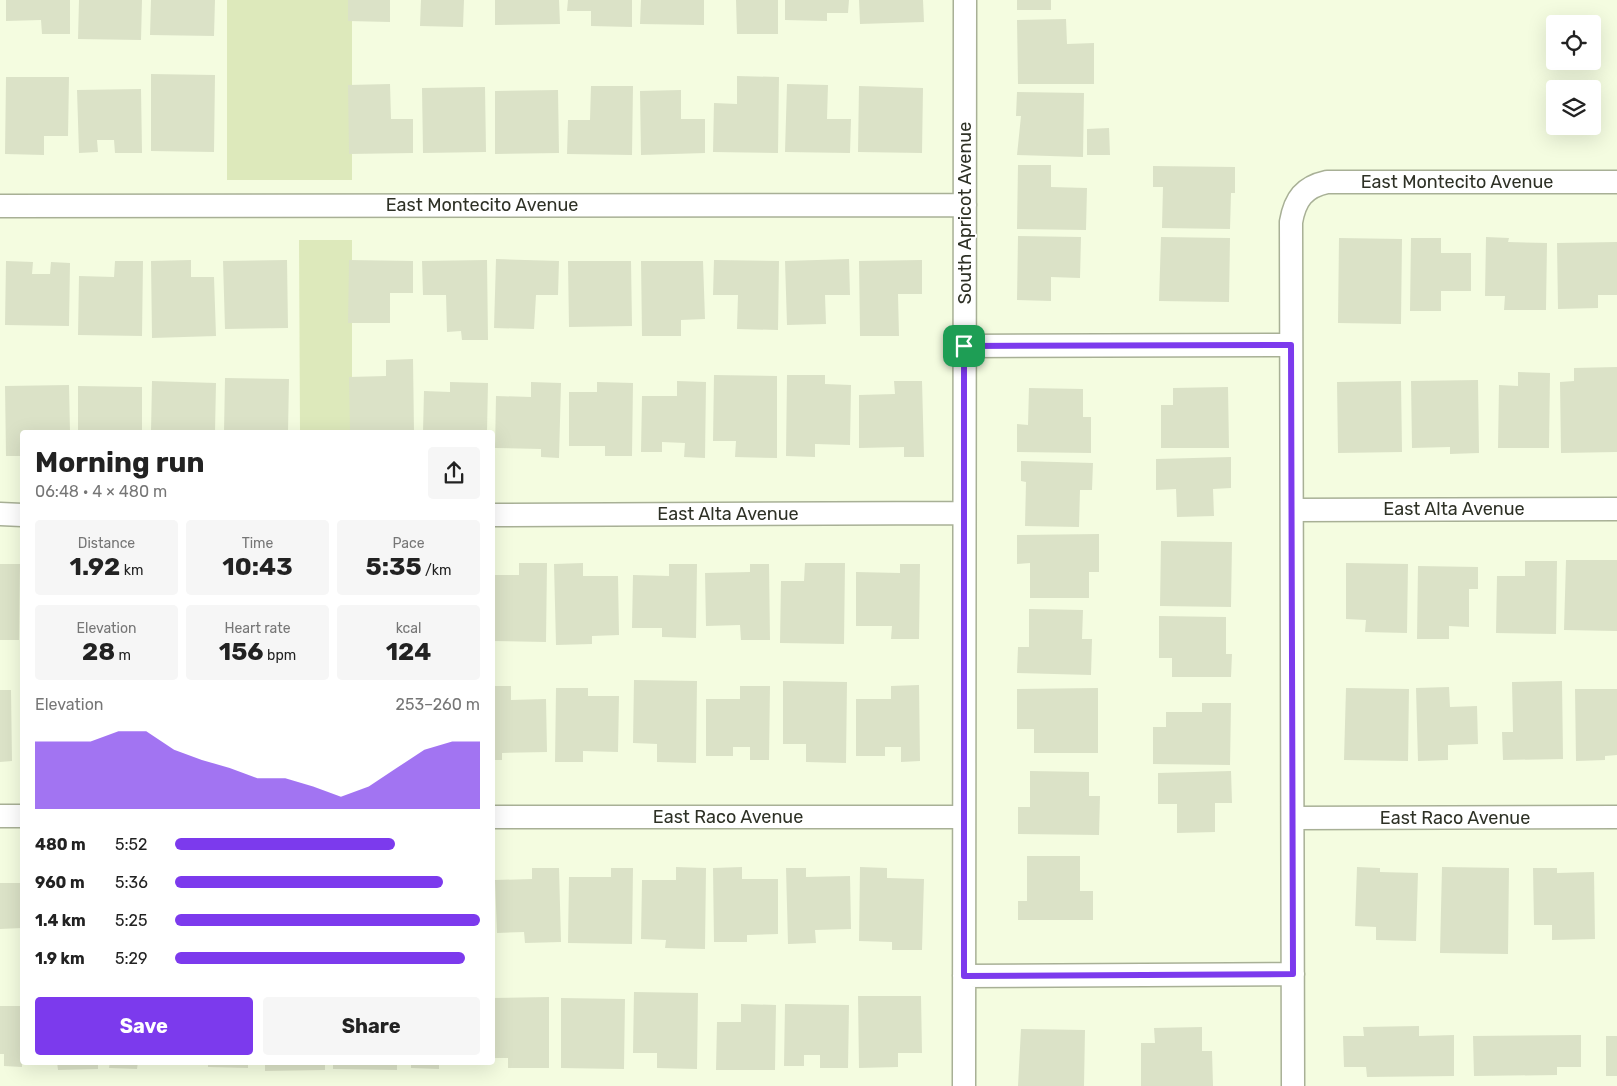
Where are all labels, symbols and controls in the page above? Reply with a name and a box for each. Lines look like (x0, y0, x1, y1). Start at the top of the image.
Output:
map controls (1546, 15, 1601, 135)
button: locate (1546, 15, 1601, 70)
button: layers (1546, 80, 1601, 135)
street label: South Apricot Avenue (954, 122, 976, 304)
street label: East Montecito Avenue (1361, 171, 1553, 193)
street label: East Montecito Avenue (386, 194, 578, 216)
pin (943, 325, 985, 367)
icon: arrive (950, 332, 978, 360)
text: Morning run (35, 446, 204, 479)
button: share (428, 447, 480, 499)
text: 06:48 · 4 × 480 m (35, 482, 167, 501)
street label: East Alta Avenue (1383, 498, 1525, 520)
street label: East Alta Avenue (657, 503, 799, 525)
text: Distance (78, 535, 135, 552)
text: Time (242, 535, 273, 552)
text: Pace (392, 535, 425, 552)
text: 1.92 (70, 552, 120, 581)
text: 10:43 (222, 552, 293, 581)
text: 5:35 (366, 552, 422, 581)
text: km (120, 562, 143, 579)
text: /km (422, 562, 451, 579)
text: Elevation (77, 620, 137, 637)
text: Heart rate (225, 620, 290, 637)
text: kcal (396, 620, 421, 637)
text: 28 (82, 637, 115, 666)
text: 156 (219, 637, 264, 666)
text: 124 (386, 637, 431, 666)
text: m (115, 647, 131, 664)
text: bpm (264, 647, 296, 664)
text: Elevation (35, 695, 104, 714)
text: 253–260 m (396, 695, 480, 714)
street label: East Raco Avenue (653, 806, 803, 828)
street label: East Raco Avenue (1380, 807, 1530, 829)
text: 480 m (35, 835, 86, 854)
text: 5:52 (115, 835, 148, 854)
text: 960 m (35, 873, 85, 892)
text: 5:36 (115, 873, 148, 892)
text: 1.4 km (35, 911, 86, 930)
text: 5:25 (115, 911, 148, 930)
text: 1.9 km (35, 949, 85, 968)
text: 5:29 (115, 949, 147, 968)
button: Save (35, 997, 253, 1055)
button: Share (263, 997, 480, 1055)

